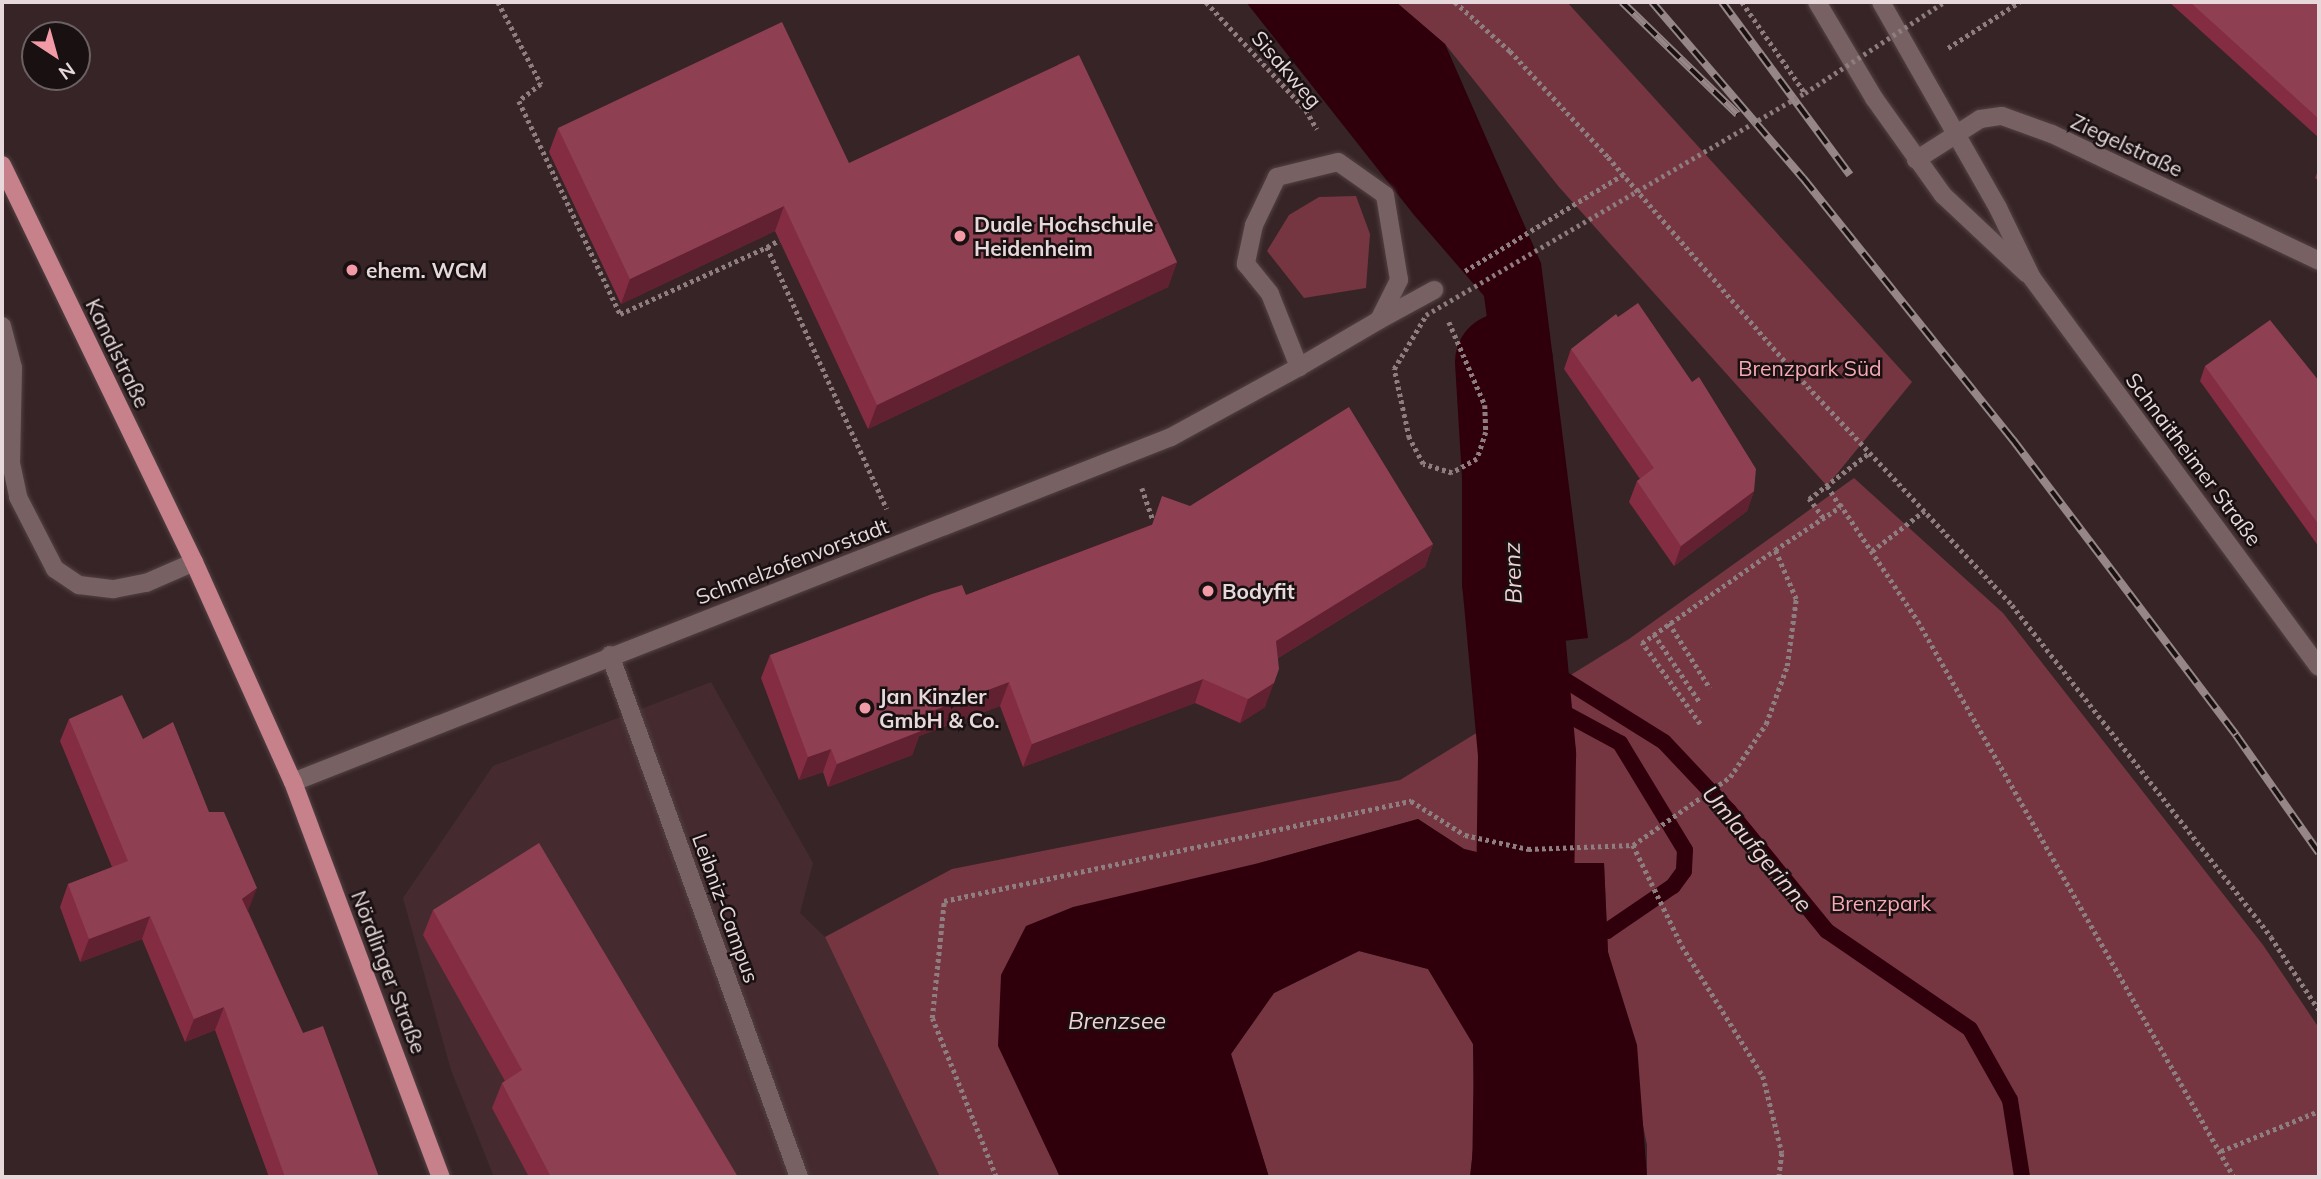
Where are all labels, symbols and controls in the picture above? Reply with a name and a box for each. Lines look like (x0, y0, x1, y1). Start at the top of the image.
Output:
north arrow (21, 21, 91, 91)
street label: Sisakweg (1247, 25, 1327, 113)
text: N (54, 57, 80, 85)
street label: Ziegelstraße (2067, 108, 2187, 182)
place label: Duale Hochschule Heidenheim (974, 211, 1153, 261)
marker: Duale Hochschule Heidenheim (952, 228, 968, 244)
place label: ehem. WCM (366, 257, 487, 283)
marker: ehem. WCM (344, 262, 360, 278)
street label: Kanalstraße (81, 294, 155, 412)
park label: Brenzpark Süd (1738, 355, 1882, 381)
street label: Schnaitheimer Straße (2121, 368, 2267, 550)
street label: Schmelzofenvorstadt (692, 513, 892, 609)
water label: Brenz (1498, 542, 1528, 604)
place label: Bodyfit (1222, 578, 1295, 604)
marker: Bodyfit (1200, 583, 1216, 599)
place label: Jan Kinzler GmbH & Co. (879, 683, 1000, 733)
marker: Jan Kinzler GmbH & Co. (857, 700, 873, 716)
water label: Umlaufgerinne (1696, 780, 1818, 918)
street label: Leibniz-Campus (687, 830, 765, 986)
street label: Nördlinger Straße (346, 887, 432, 1057)
park label: Brenzpark (1831, 890, 1931, 916)
water label: Brenzsee (1068, 1007, 1166, 1035)

